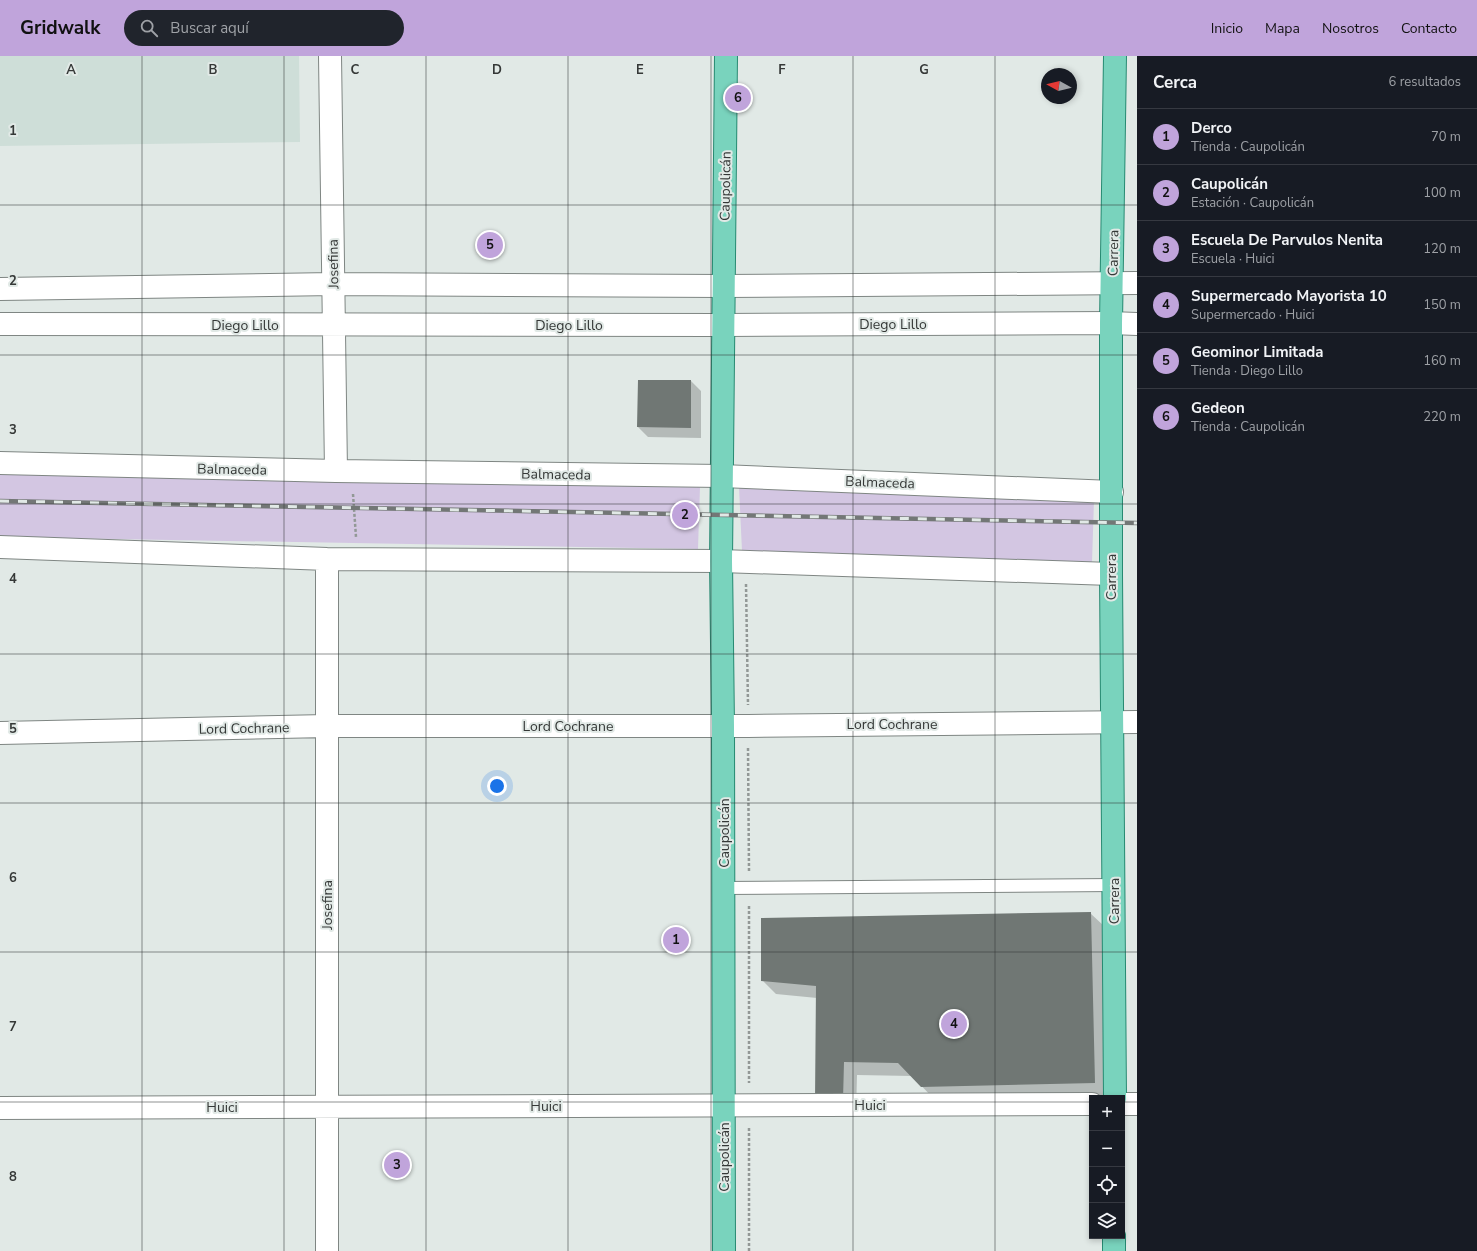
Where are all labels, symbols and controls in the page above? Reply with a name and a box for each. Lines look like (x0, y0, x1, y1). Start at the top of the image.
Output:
search box (124, 10, 404, 46)
text: Gridwalk (20, 15, 100, 41)
icon: search (138, 17, 160, 39)
text: Buscar aquí (170, 18, 249, 38)
text: Inicio (1211, 19, 1243, 38)
text: Mapa (1265, 19, 1300, 38)
text: Nosotros (1322, 19, 1379, 38)
text: Contacto (1401, 19, 1457, 38)
text: A (66, 61, 76, 79)
text: B (209, 61, 218, 79)
text: C (351, 61, 360, 79)
text: D (492, 61, 502, 79)
text: E (636, 61, 644, 79)
text: F (778, 61, 786, 79)
text: G (919, 61, 929, 79)
north arrow (1041, 68, 1077, 104)
text: Cerca (1153, 71, 1197, 94)
text: 6 resultados (1389, 73, 1461, 91)
pin: 6 (725, 83, 751, 113)
text: Derco (1191, 118, 1232, 138)
text: 1 (9, 122, 17, 140)
text: 1 (1162, 128, 1170, 146)
text: 70 m (1431, 128, 1461, 146)
text: Tienda · Caupolicán (1191, 138, 1305, 156)
street label: Caupolicán (715, 151, 736, 221)
text: Caupolicán (1191, 174, 1268, 194)
text: 2 (1162, 184, 1170, 202)
text: 100 m (1423, 184, 1461, 202)
text: Estación · Caupolicán (1191, 194, 1314, 212)
pin: 5 (477, 230, 503, 260)
street label: Carrera (1104, 230, 1123, 276)
text: Escuela De Parvulos Nenita (1191, 230, 1383, 250)
street label: Josefina (324, 239, 343, 290)
text: 3 (1162, 240, 1170, 258)
text: 120 m (1423, 240, 1461, 258)
text: Escuela · Huici (1191, 250, 1275, 268)
text: 2 (9, 272, 17, 290)
text: Supermercado Mayorista 10 (1191, 286, 1387, 306)
text: 4 (1162, 296, 1170, 314)
text: 150 m (1423, 296, 1461, 314)
text: Supermercado · Huici (1191, 306, 1315, 324)
street label: Diego Lillo (859, 315, 927, 334)
street label: Diego Lillo (211, 316, 279, 335)
street label: Diego Lillo (535, 316, 603, 335)
text: Geominor Limitada (1191, 342, 1324, 362)
text: 5 (1162, 352, 1170, 370)
text: 160 m (1423, 352, 1461, 370)
text: Tienda · Diego Lillo (1191, 362, 1303, 380)
text: Gedeon (1191, 398, 1245, 418)
text: 6 (1162, 408, 1170, 426)
text: 220 m (1423, 408, 1461, 426)
text: Tienda · Caupolicán (1191, 418, 1305, 436)
text: 3 (9, 421, 17, 439)
street label: Balmaceda (197, 459, 267, 480)
street label: Balmaceda (521, 464, 591, 485)
street label: Balmaceda (845, 472, 915, 493)
pin: 2 (672, 500, 698, 530)
street label: Carrera (1102, 554, 1121, 600)
text: 4 (9, 570, 17, 588)
street label: Lord Cochrane (847, 715, 937, 734)
street label: Lord Cochrane (523, 717, 613, 736)
street label: Lord Cochrane (198, 718, 290, 739)
text: 5 (9, 720, 17, 738)
your location (487, 776, 507, 796)
street label: Caupolicán (715, 798, 734, 868)
text: 6 (9, 869, 17, 887)
street label: Carrera (1105, 878, 1124, 924)
street label: Josefina (318, 880, 337, 931)
pin: 1 (663, 925, 689, 955)
pin: 4 (941, 1009, 967, 1039)
text: 7 (9, 1018, 17, 1036)
map controls (1089, 1095, 1125, 1239)
button: + (1089, 1095, 1125, 1131)
street label: Huici (854, 1096, 886, 1115)
street label: Huici (530, 1097, 562, 1116)
street label: Huici (206, 1098, 238, 1117)
street label: Caupolicán (715, 1122, 734, 1192)
button: − (1089, 1131, 1125, 1167)
pin: 3 (384, 1150, 410, 1180)
button: locate (1089, 1167, 1125, 1203)
text: 8 (9, 1168, 17, 1186)
button: layers (1089, 1203, 1125, 1239)

